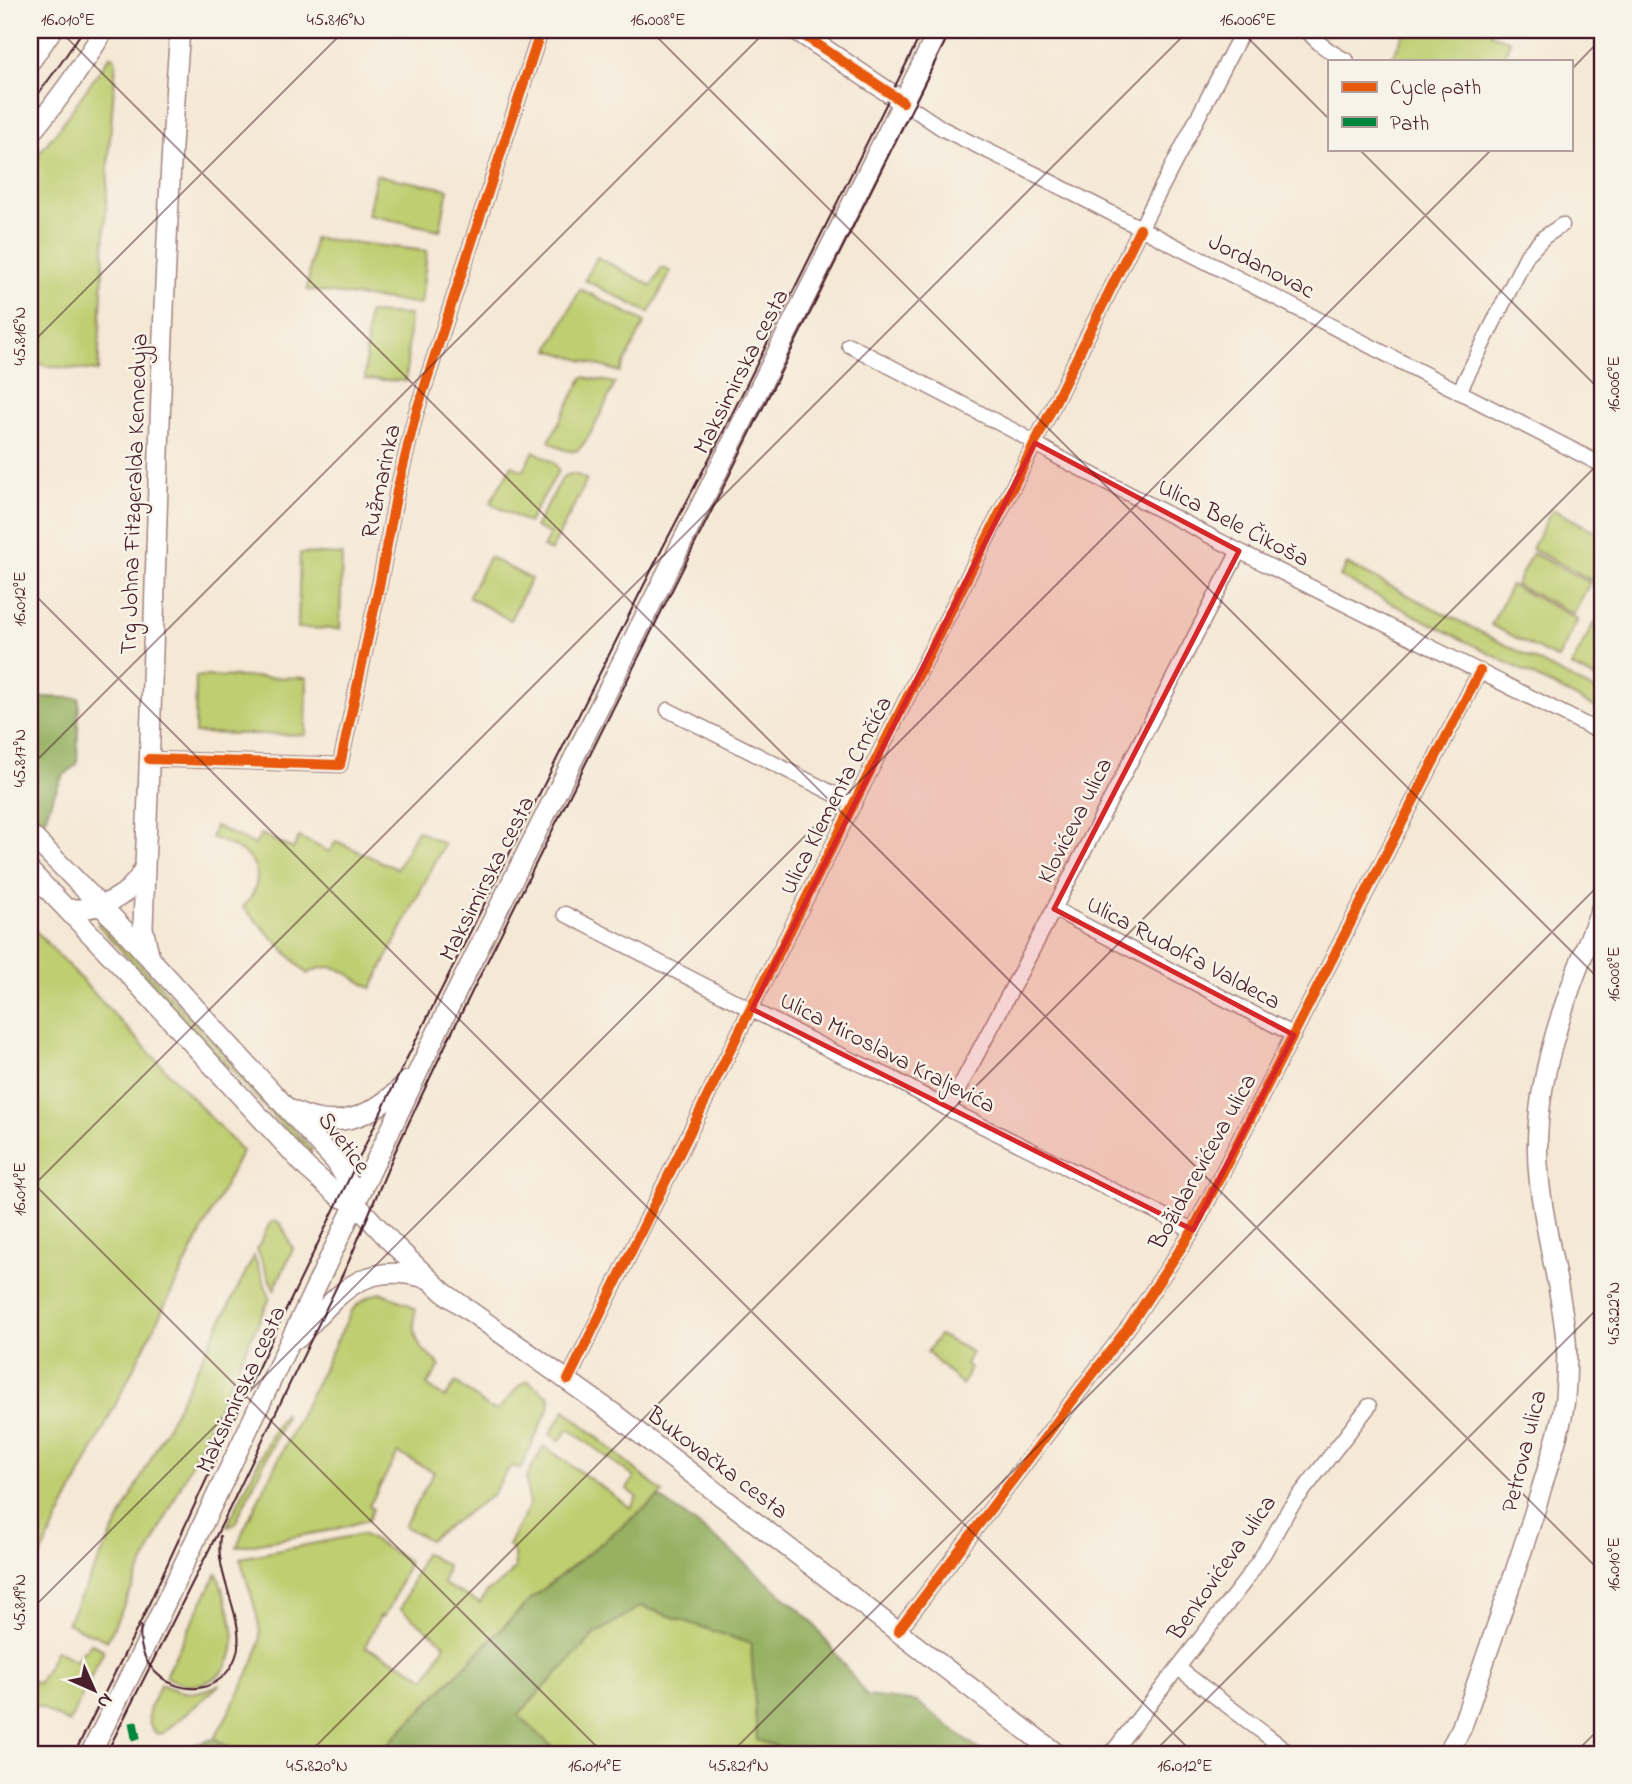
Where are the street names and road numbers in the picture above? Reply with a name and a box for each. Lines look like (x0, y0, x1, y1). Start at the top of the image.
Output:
street label: Jordanovac (1202, 225, 1320, 309)
street label: Maksimirska cesta (685, 283, 799, 461)
street label: Trg Johna Fitzgeralda Kennedyja (112, 333, 160, 655)
street label: Ružmarinka (353, 421, 412, 542)
street label: Ulica Bele Čikoša (1151, 471, 1315, 578)
street label: Ulica Klementa Crnčića (772, 691, 902, 902)
street label: Klovićeva ulica (1030, 752, 1123, 890)
street label: Maksimirska cesta (431, 790, 545, 968)
street label: Ulica Rudolfa Valdeca (1079, 888, 1286, 1020)
street label: Ulica Miroslava Kraljevića (773, 985, 1001, 1124)
street label: Božidarevićeva ulica (1141, 1068, 1267, 1258)
street label: Svetice (308, 1105, 378, 1182)
street label: Maksimirska cesta (188, 1301, 296, 1480)
street label: Petrova ulica (1493, 1387, 1558, 1517)
street label: Bukovačka cesta (637, 1398, 795, 1529)
street label: Benkovićeva ulica (1159, 1489, 1286, 1649)

